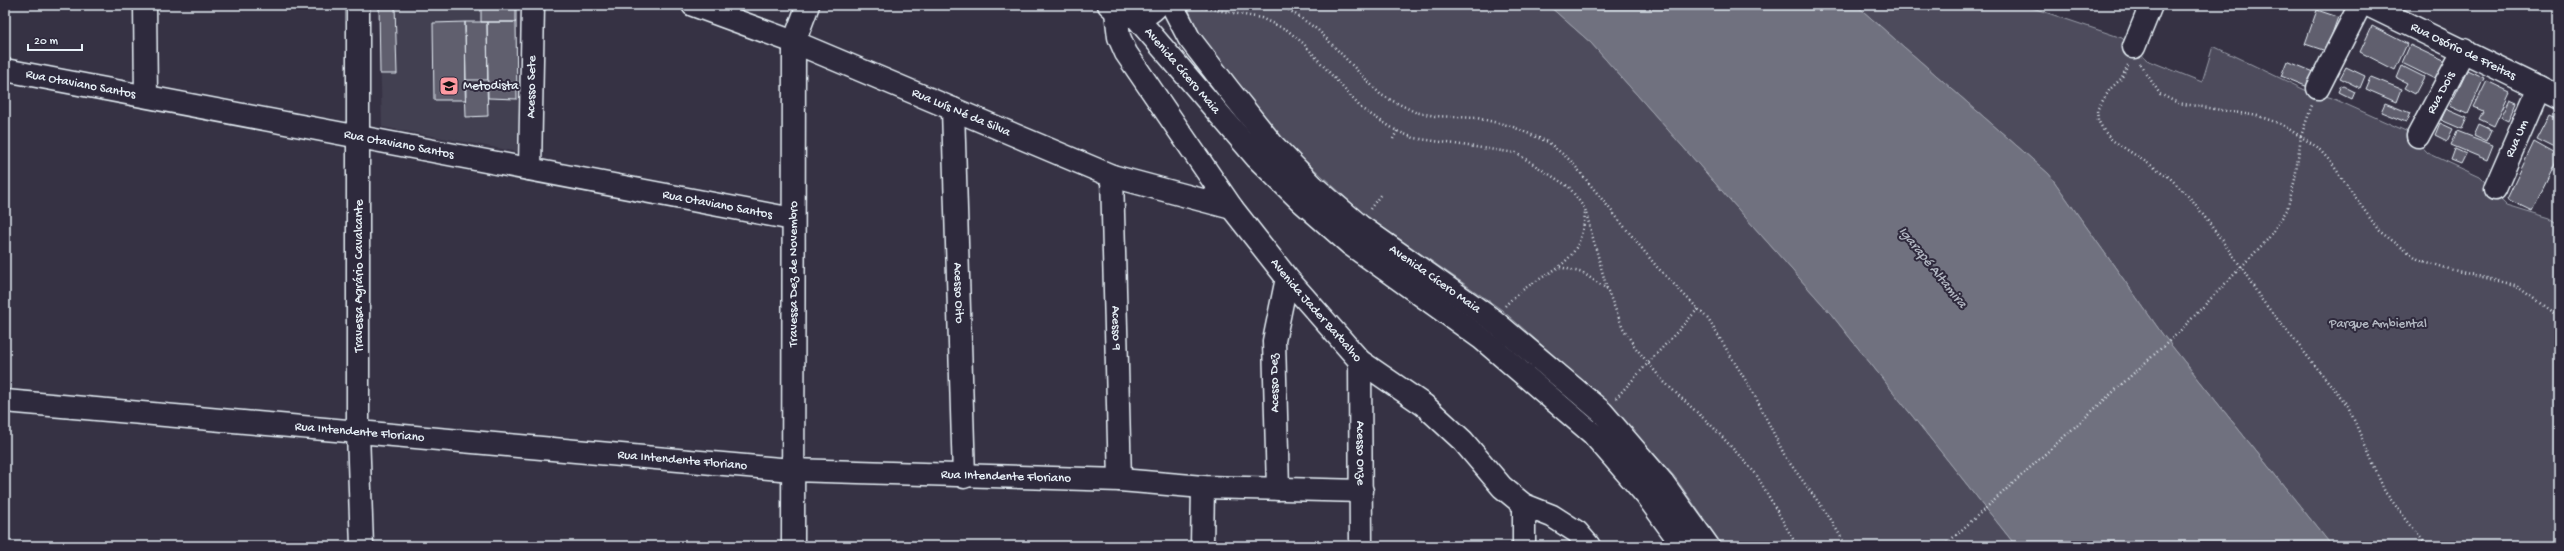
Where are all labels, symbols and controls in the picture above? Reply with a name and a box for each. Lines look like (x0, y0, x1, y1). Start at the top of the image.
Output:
street label: Rua Osório de Freitas (2408, 19, 2520, 84)
street label: Avenida Cícero Maia (1141, 25, 1224, 118)
scale bar (28, 26, 82, 52)
text: 20 m (34, 35, 59, 49)
street label: Acesso Sete (523, 55, 540, 119)
street label: Rua Otaviano Santos (24, 67, 138, 102)
street label: Rua Dois (2424, 68, 2459, 117)
school or university icon: Metodista (438, 75, 460, 97)
place label: Metodista (463, 79, 519, 94)
street label: Rua Luís Né da Silva (910, 85, 1014, 140)
street label: Rua Um (2502, 117, 2532, 160)
street label: Rua Otaviano Santos (343, 127, 456, 162)
street label: Rua Otaviano Santos (661, 187, 775, 223)
street label: Travessa Agrário Cavalcante (352, 199, 367, 354)
street label: Travessa Dez de Novembro (786, 201, 801, 348)
water label: Igarapé Altamira (1894, 224, 1971, 313)
street label: Avenida Cícero Maia (1386, 241, 1484, 317)
street label: Avenida Jader Barbalho (1267, 256, 1365, 366)
street label: Acesso Oito (950, 262, 967, 324)
street label: Acesso 9 (1108, 305, 1124, 351)
park label: Parque Ambiental (2328, 317, 2427, 332)
street label: Acesso Dez (1267, 352, 1283, 413)
street label: Rua Intendente Floriano (294, 419, 425, 445)
street label: Acesso Onze (1353, 421, 1368, 486)
street label: Rua Intendente Floriano (617, 447, 748, 474)
street label: Rua Intendente Floriano (941, 467, 1071, 486)

